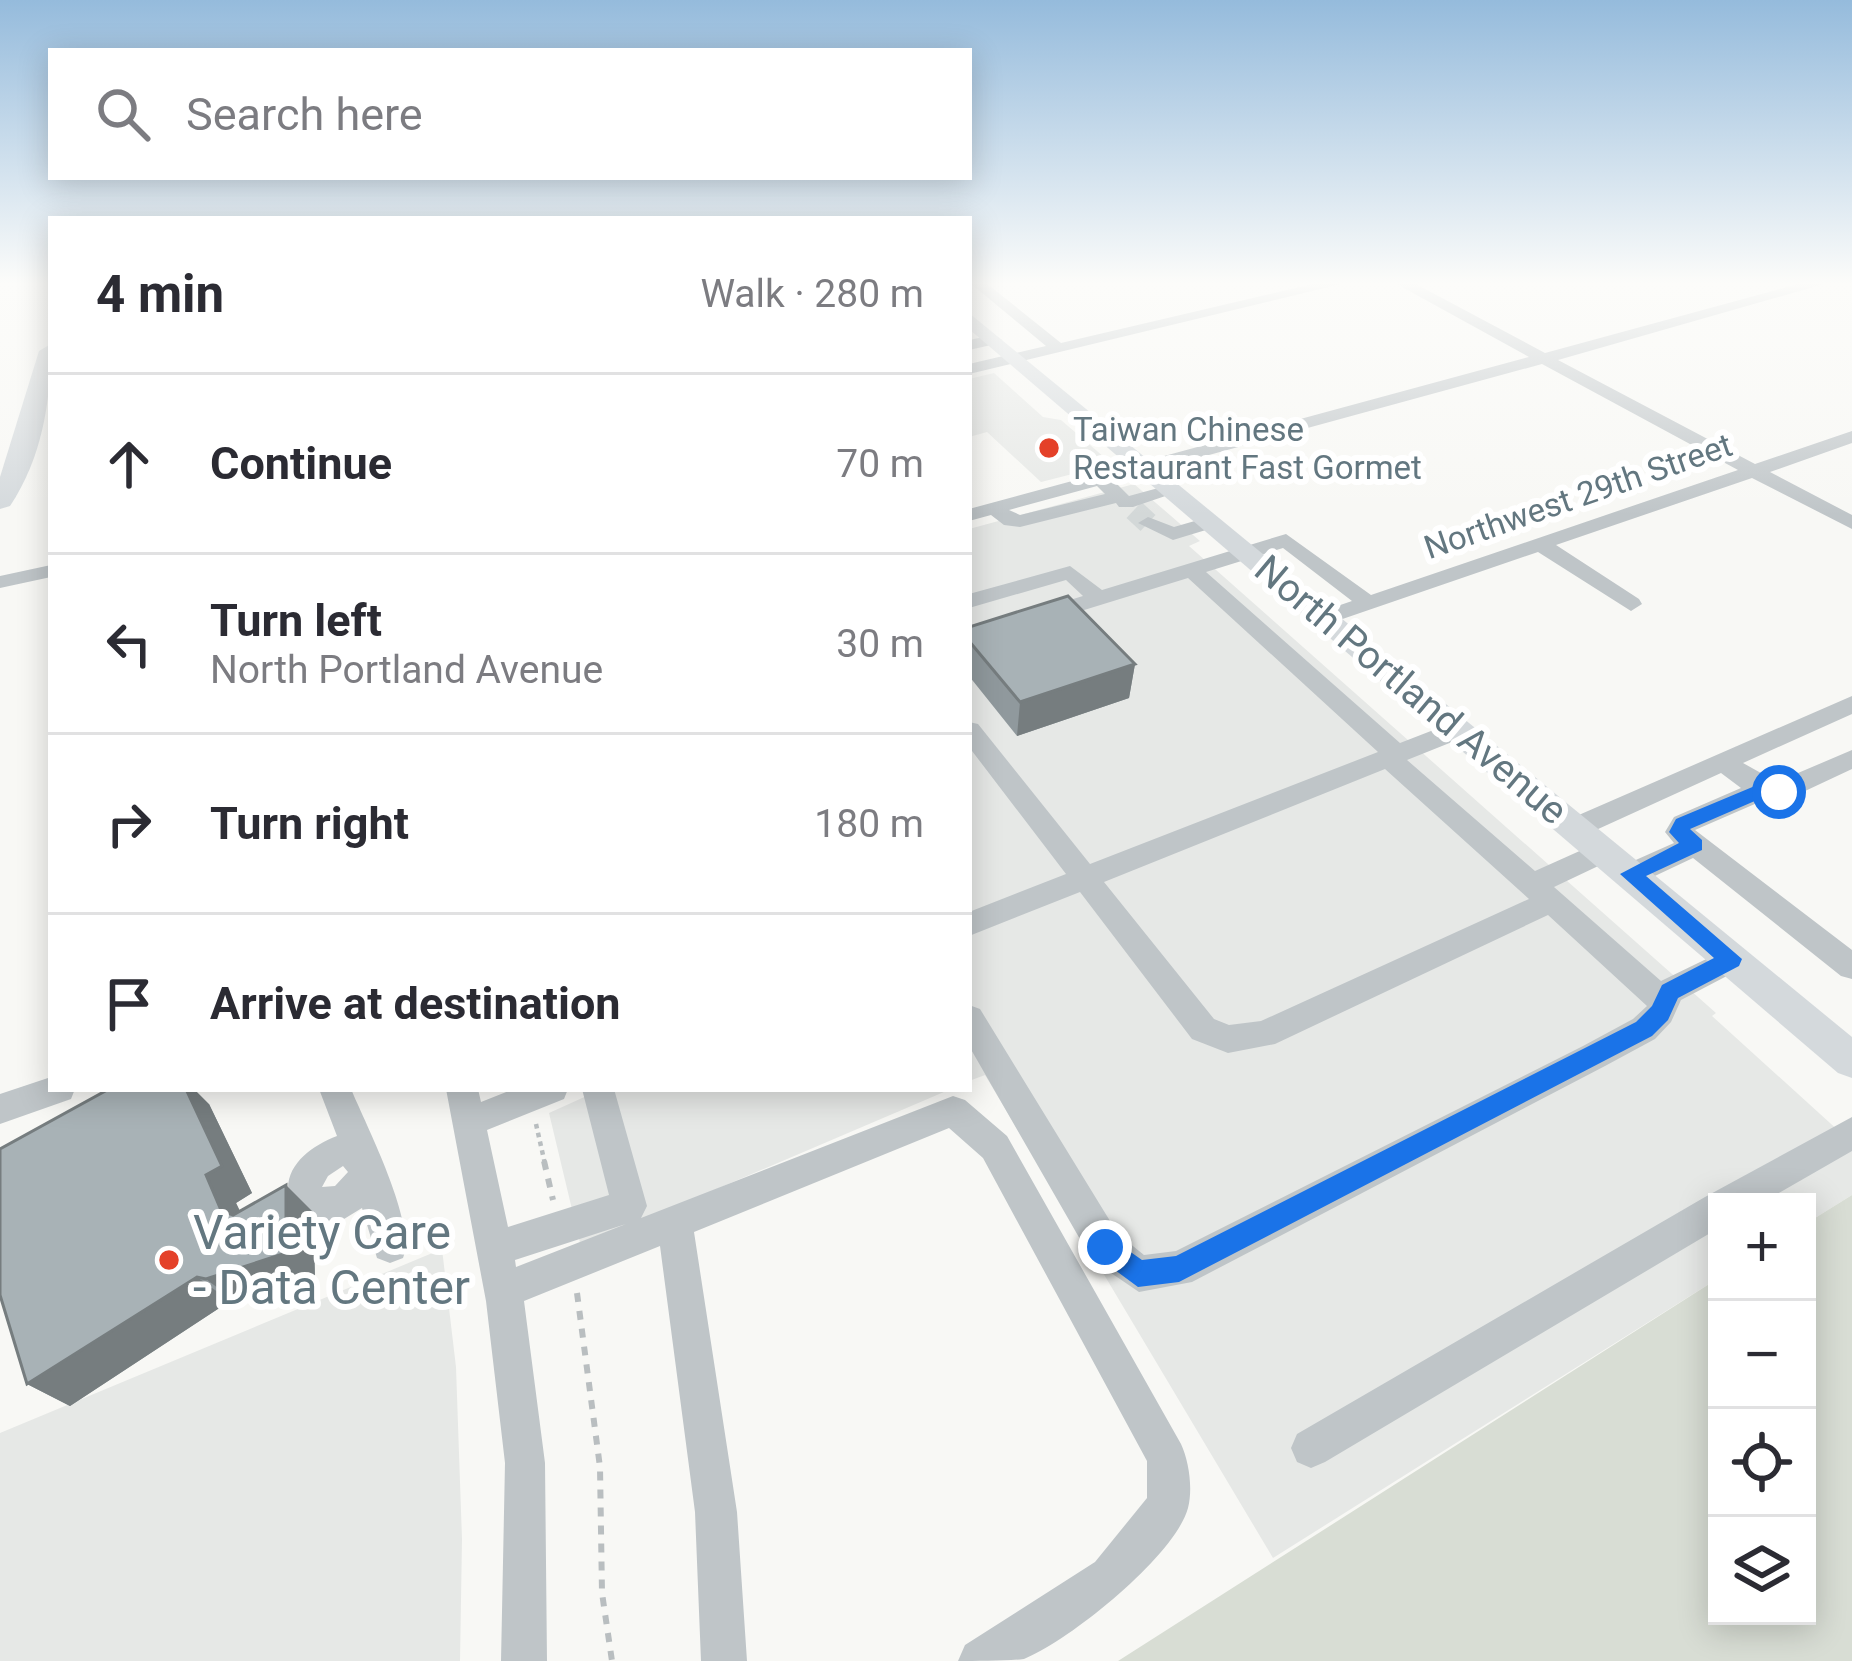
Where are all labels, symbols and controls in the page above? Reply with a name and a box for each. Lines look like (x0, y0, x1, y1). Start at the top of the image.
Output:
search box (48, 48, 972, 180)
icon: search (90, 81, 156, 147)
text: Search here (186, 88, 423, 141)
text: 4 min (96, 265, 224, 324)
text: Walk · 280 m (700, 271, 924, 317)
place label: Taiwan Chinese Restaurant Fast Gormet (1073, 410, 1422, 487)
street label: Northwest 29th Street (1419, 425, 1737, 567)
icon: ahead (96, 431, 162, 497)
marker: Taiwan Chinese Restaurant Fast Gormet (1036, 435, 1062, 461)
text: Continue (210, 437, 392, 490)
text: 70 m (836, 441, 924, 487)
street label: North Portland Avenue (1246, 546, 1576, 834)
text: Turn left (210, 594, 382, 647)
icon: left (96, 611, 162, 677)
text: 30 m (836, 621, 924, 667)
text: North Portland Avenue (210, 647, 603, 693)
route start (1752, 765, 1806, 819)
icon: right (96, 791, 162, 857)
text: Turn right (210, 797, 409, 850)
text: 180 m (814, 801, 924, 847)
icon: arrive (96, 971, 162, 1037)
text: Arrive at destination (210, 977, 621, 1030)
map controls (1708, 1193, 1816, 1625)
button: + (1708, 1193, 1816, 1301)
place label: Variety Care - Data Center (193, 1204, 470, 1316)
route end (1078, 1220, 1132, 1274)
marker: Variety Care - Data Center (156, 1247, 182, 1273)
button: − (1708, 1301, 1816, 1409)
button: locate (1708, 1409, 1816, 1517)
button: layers (1708, 1517, 1816, 1625)

